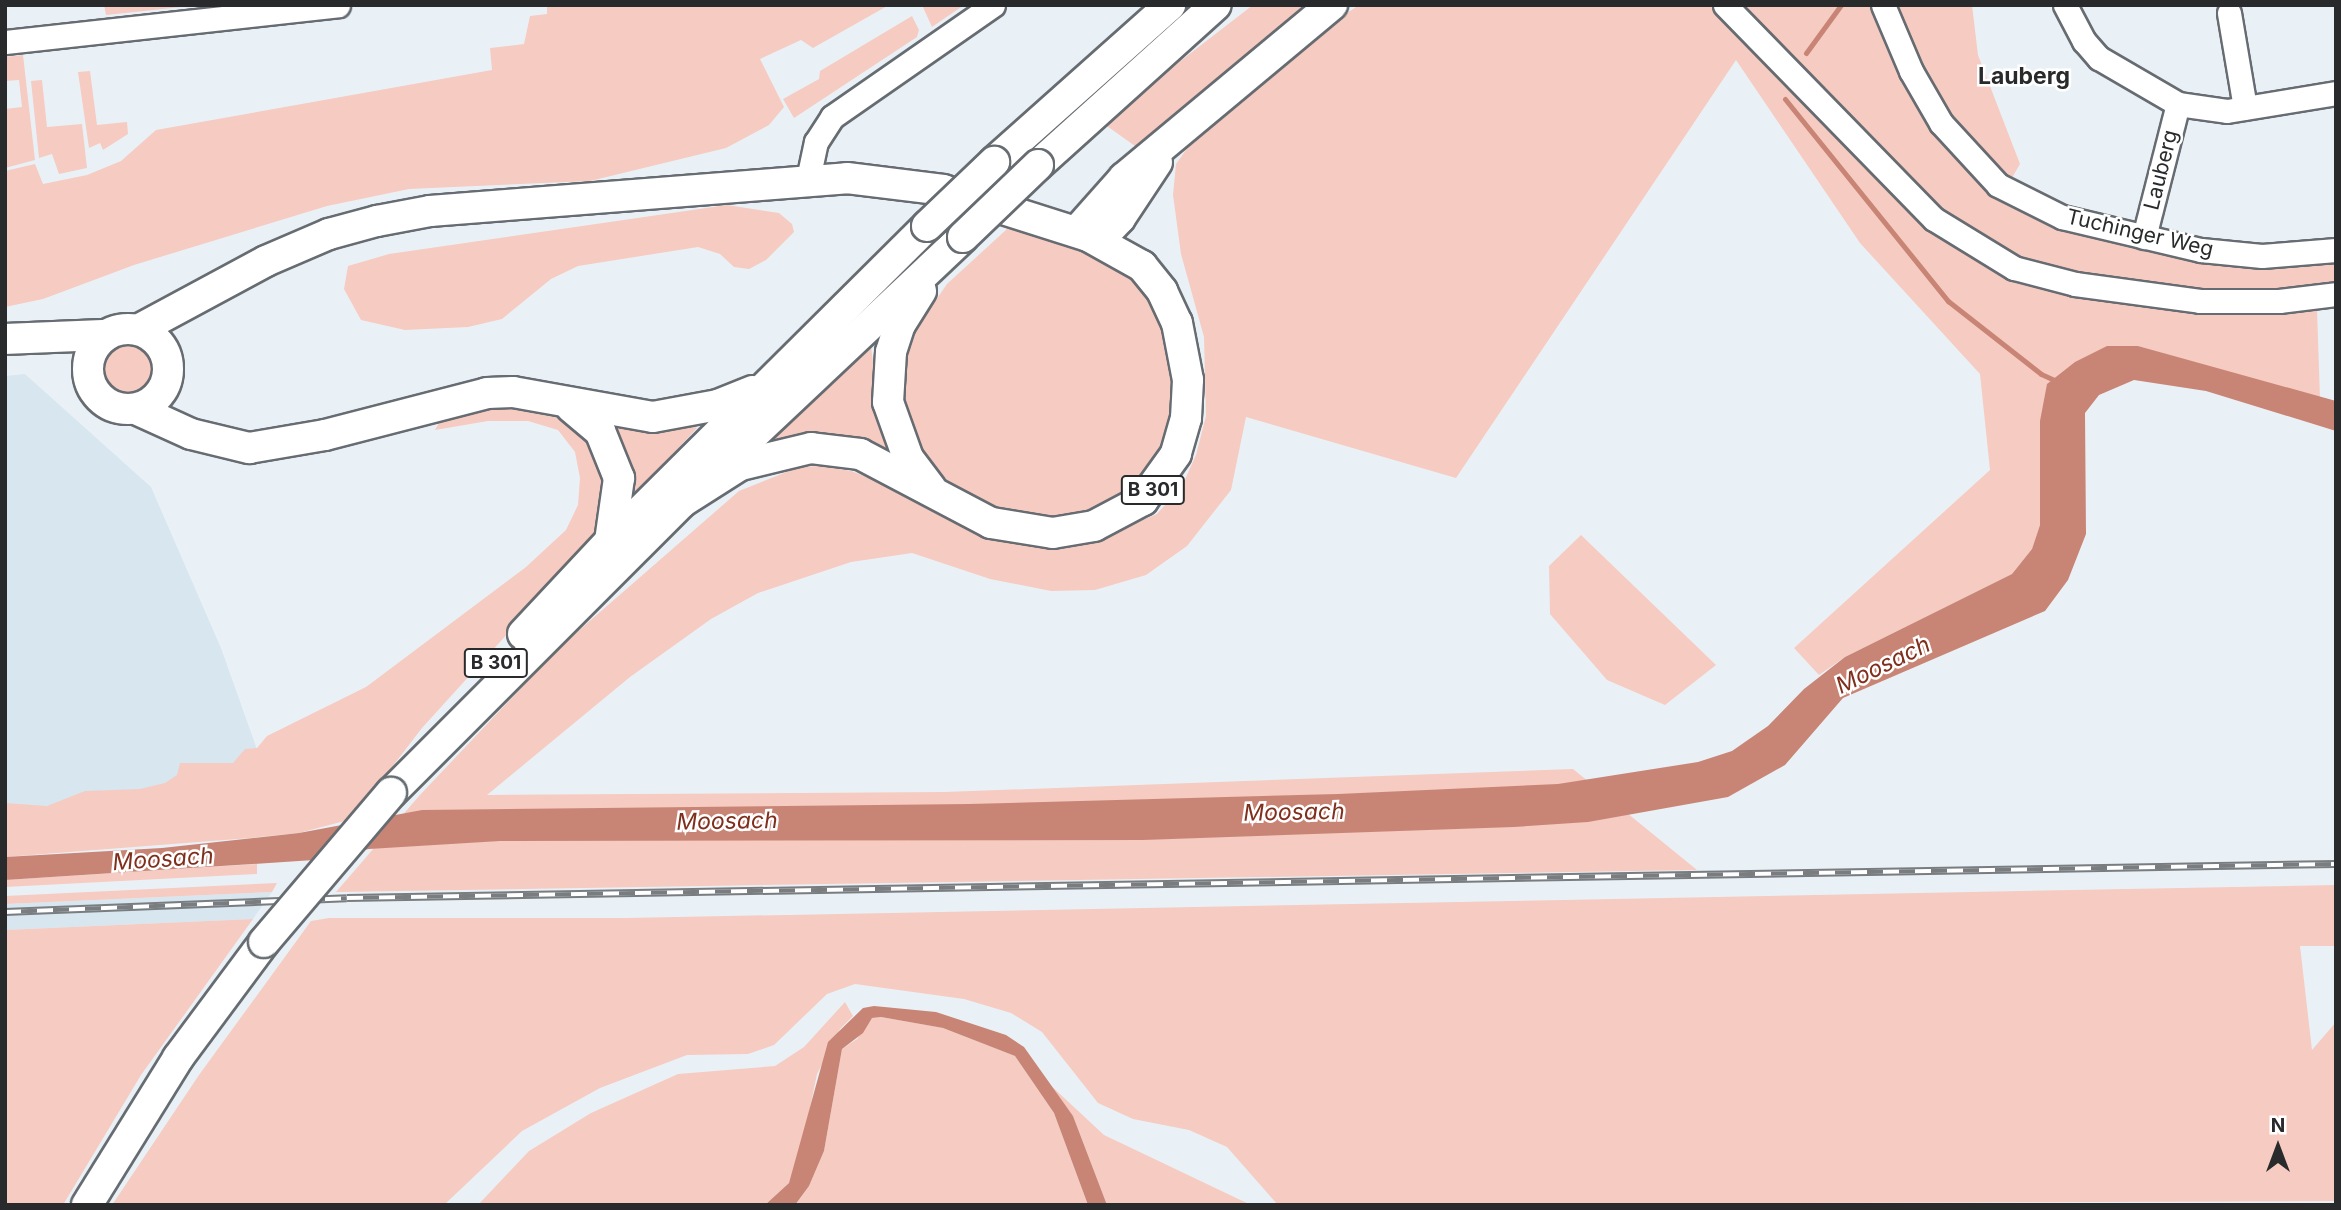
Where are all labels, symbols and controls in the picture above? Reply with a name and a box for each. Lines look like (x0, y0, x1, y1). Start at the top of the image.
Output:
district label: Lauberg (1978, 62, 2070, 90)
street label: Lauberg (2139, 127, 2183, 213)
street label: Tuchinger Weg (2064, 204, 2216, 262)
road number: B 301 (1120, 475, 1186, 505)
water label: Moosach (1831, 630, 1935, 700)
road number: B 301 (463, 648, 529, 678)
water label: Moosach (1243, 797, 1345, 827)
water label: Moosach (676, 806, 778, 836)
water label: Moosach (111, 842, 215, 876)
north arrow (2243, 1112, 2313, 1182)
text: N (2271, 1114, 2285, 1137)

